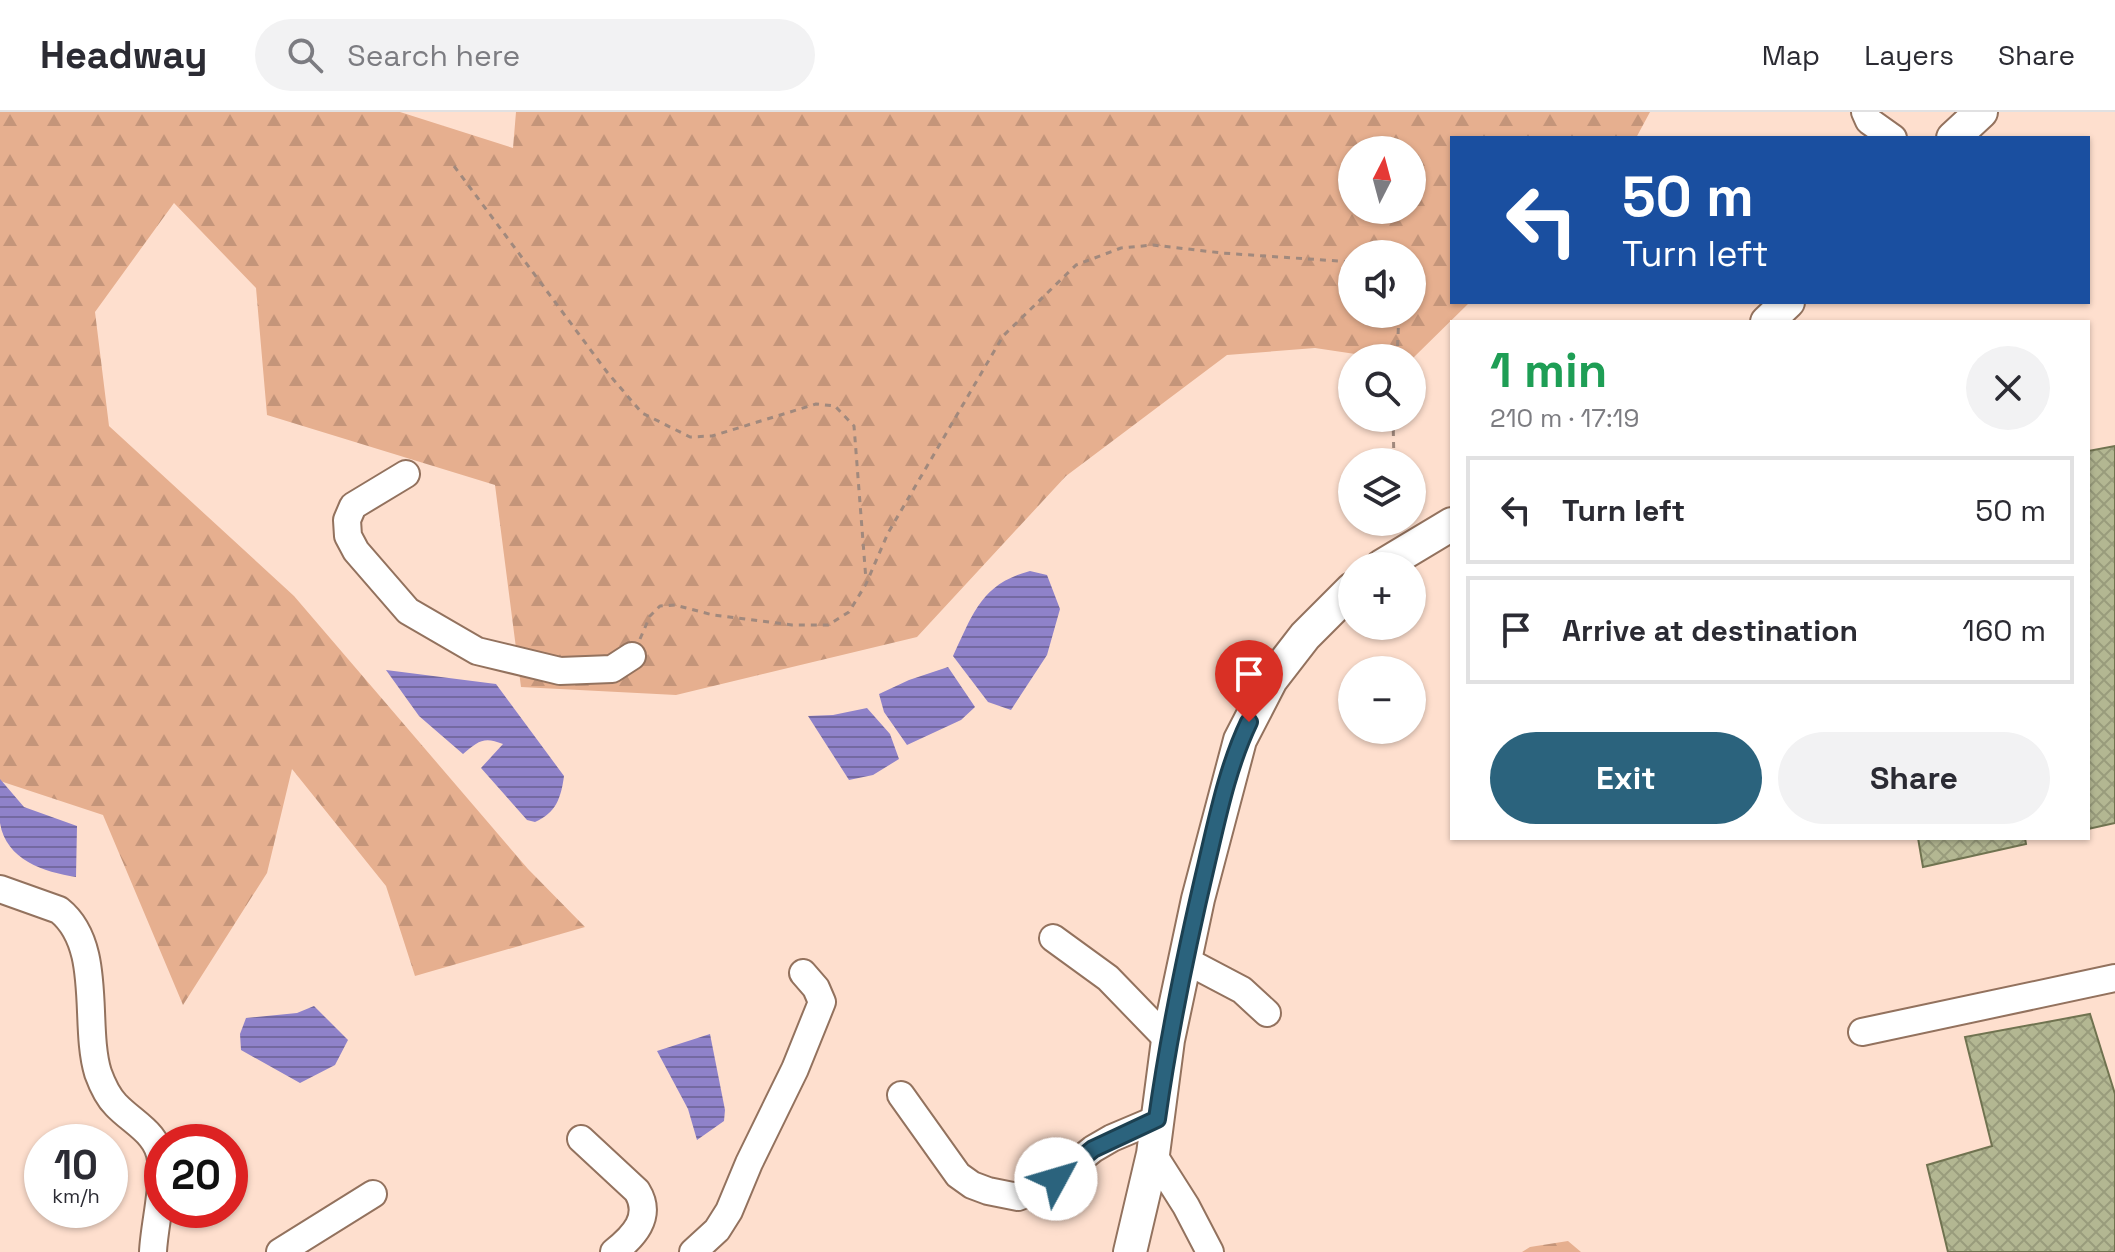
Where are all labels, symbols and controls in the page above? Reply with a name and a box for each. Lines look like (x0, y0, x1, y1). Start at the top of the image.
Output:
search box (255, 19, 815, 91)
text: Headway (40, 31, 207, 79)
icon: search (283, 33, 327, 77)
text: Search here (347, 36, 520, 75)
text: Map (1762, 37, 1820, 73)
text: Layers (1864, 37, 1954, 73)
text: Share (1998, 37, 2075, 73)
north arrow (1338, 136, 1426, 224)
map controls (1338, 136, 1426, 744)
text: 50 m (1622, 161, 1754, 232)
icon: left (1490, 168, 1594, 272)
text: Turn left (1622, 231, 1769, 277)
button: sound (1338, 240, 1426, 328)
text: 1 min (1490, 340, 1607, 401)
button: search (1338, 344, 1426, 432)
button: close (1966, 346, 2050, 430)
text: 210 m · 17:19 (1490, 401, 1639, 435)
button: layers (1338, 448, 1426, 536)
icon: left (1494, 488, 1538, 532)
text: Turn left (1562, 491, 1685, 530)
text: 50 m (1975, 491, 2046, 530)
button: + (1338, 552, 1426, 640)
icon: arrive (1494, 608, 1538, 652)
text: Arrive at destination (1562, 611, 1858, 650)
text: 160 m (1962, 611, 2046, 650)
pin (1215, 640, 1283, 722)
icon: arrive (1227, 652, 1271, 696)
button: − (1338, 656, 1426, 744)
button: Exit (1490, 732, 1762, 824)
button: Share (1778, 732, 2050, 824)
speed limit sign: 20 (144, 1124, 248, 1228)
position arrow (1014, 1137, 1098, 1221)
text: 10 (54, 1140, 98, 1191)
text: km/h (52, 1183, 100, 1209)

